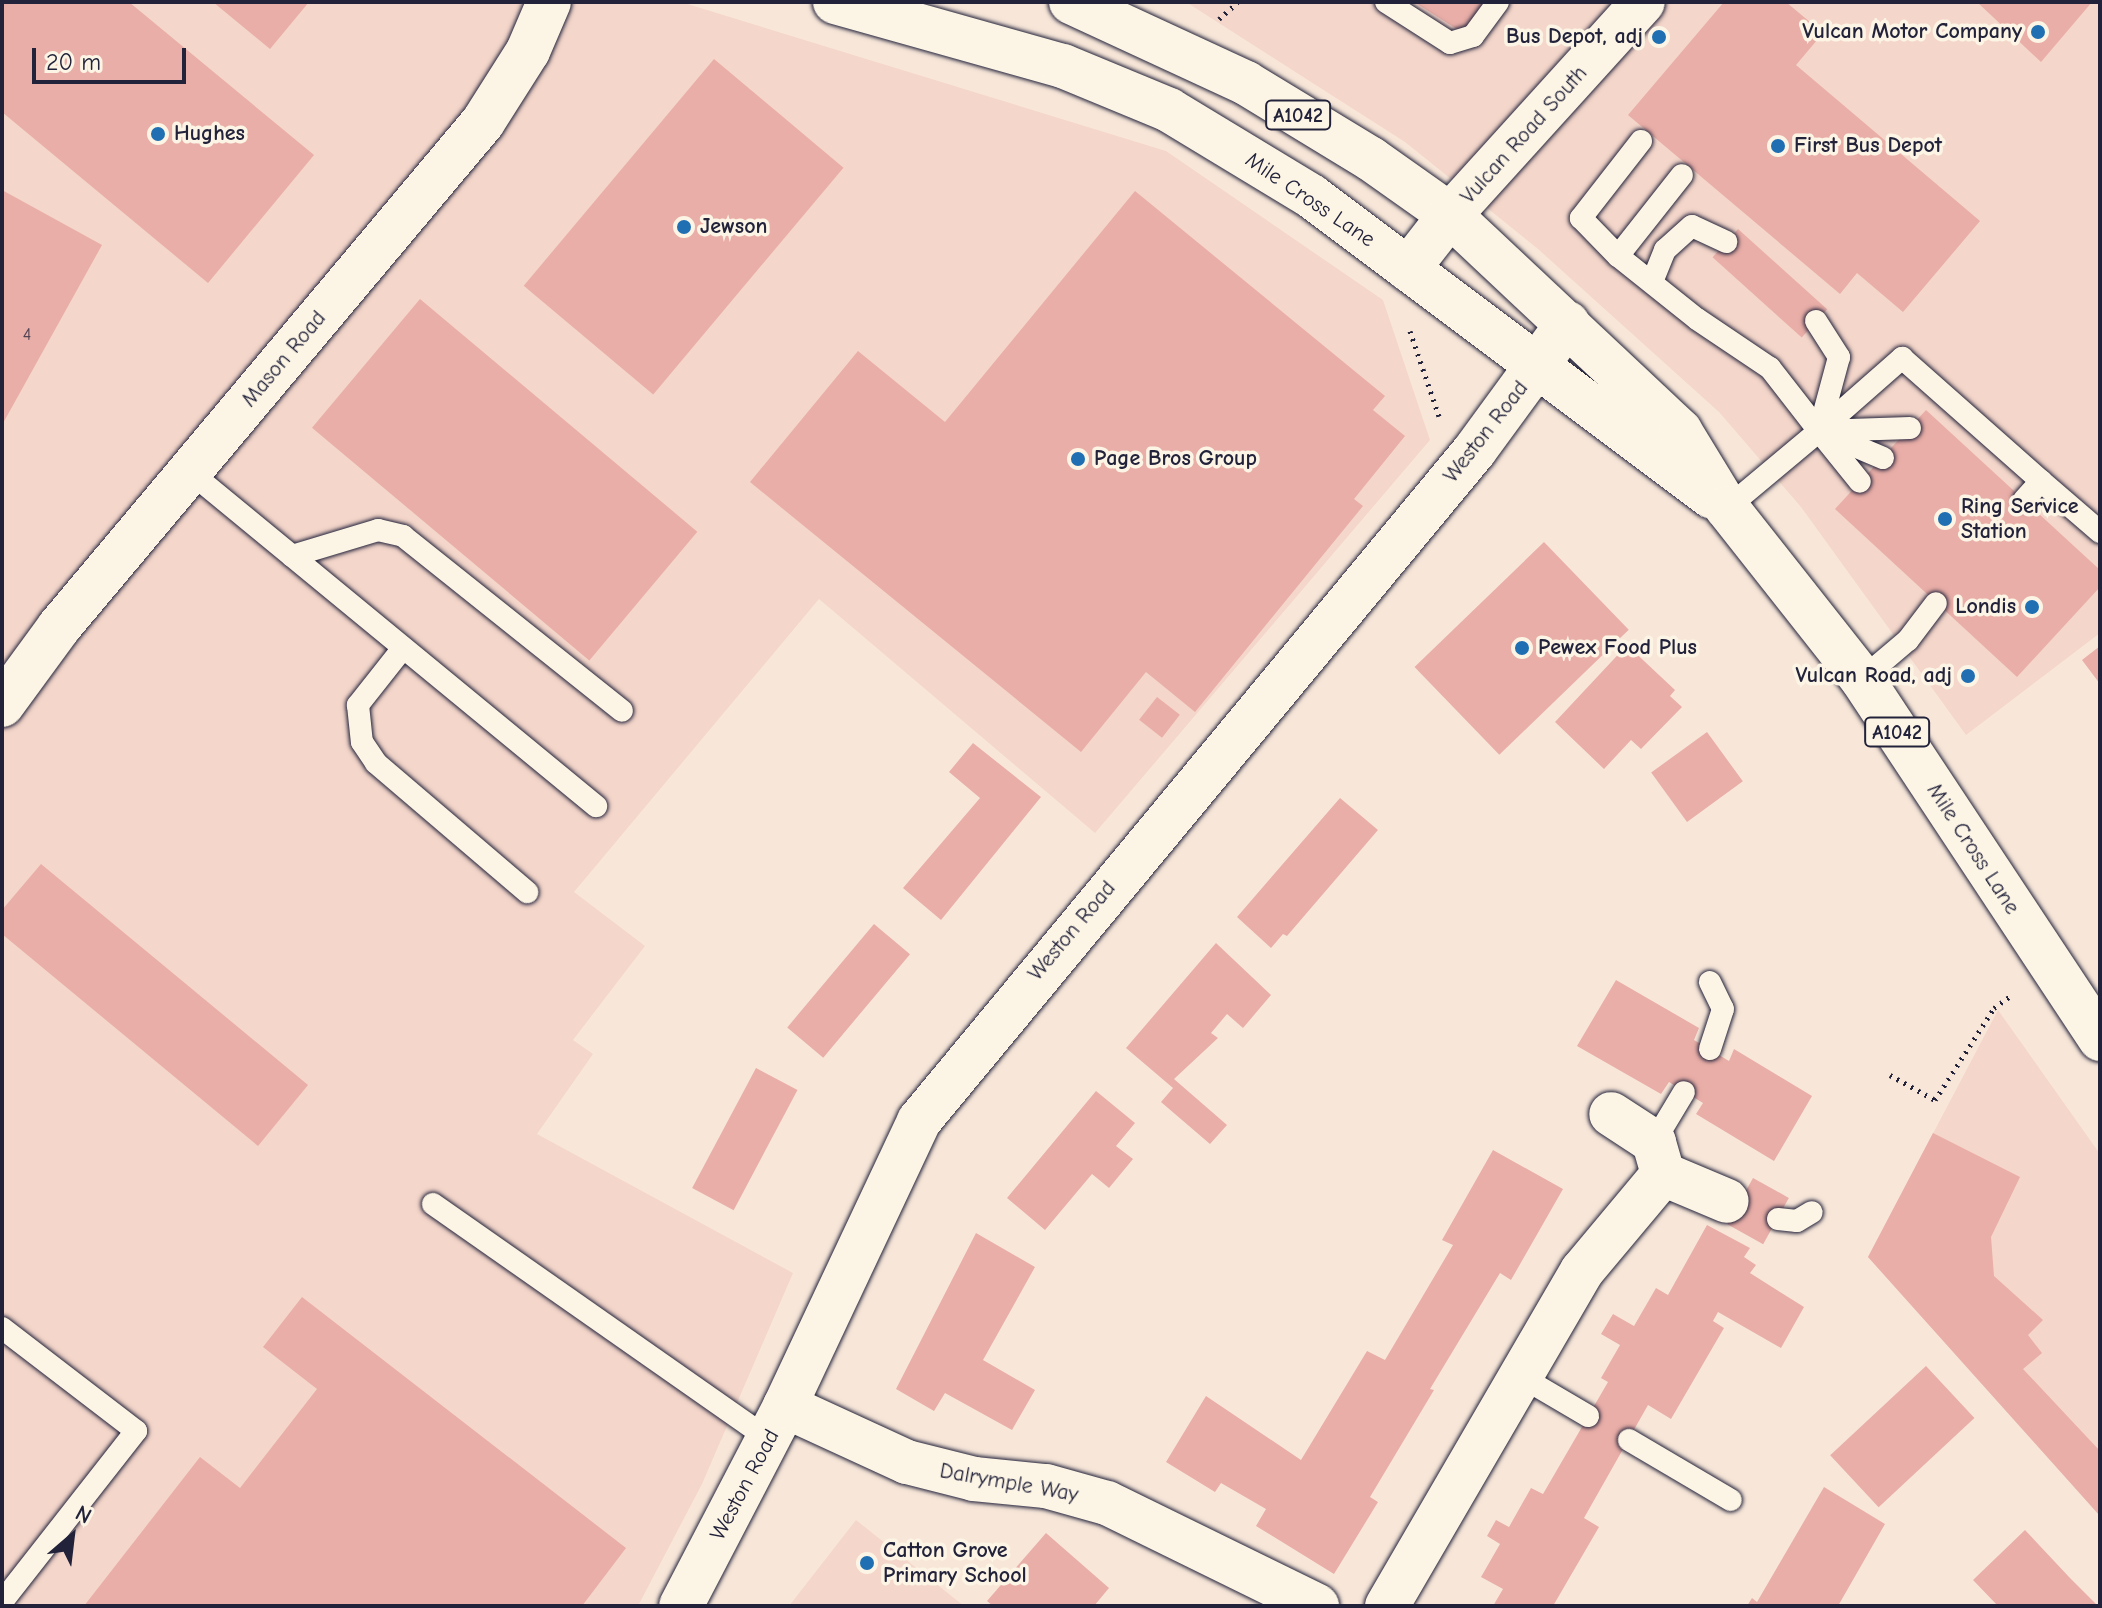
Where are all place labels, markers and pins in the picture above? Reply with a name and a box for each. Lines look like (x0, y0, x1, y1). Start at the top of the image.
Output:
place label: Vulcan Motor Company (1802, 19, 2022, 45)
marker: Vulcan Motor Company (2029, 23, 2047, 41)
place label: Bus Depot, adj (1506, 24, 1643, 50)
marker: Bus Depot, adj (1650, 28, 1668, 46)
place label: Hughes (174, 121, 245, 147)
marker: Hughes (149, 125, 167, 143)
place label: First Bus Depot (1794, 133, 1942, 159)
marker: First Bus Depot (1769, 137, 1787, 155)
place label: Jewson (700, 214, 767, 240)
marker: Jewson (675, 218, 693, 236)
place label: Page Bros Group (1094, 446, 1257, 472)
marker: Page Bros Group (1069, 450, 1087, 468)
place label: Ring Service Station (1961, 493, 2079, 544)
marker: Ring Service Station (1936, 510, 1954, 528)
place label: Londis (1955, 594, 2016, 620)
marker: Londis (2023, 598, 2041, 616)
place label: Pewex Food Plus (1538, 635, 1697, 661)
marker: Pewex Food Plus (1513, 639, 1531, 657)
place label: Vulcan Road, adj (1796, 663, 1952, 689)
marker: Vulcan Road, adj (1959, 667, 1977, 685)
place label: Catton Grove Primary School (883, 1537, 1027, 1588)
marker: Catton Grove Primary School (858, 1554, 876, 1572)

